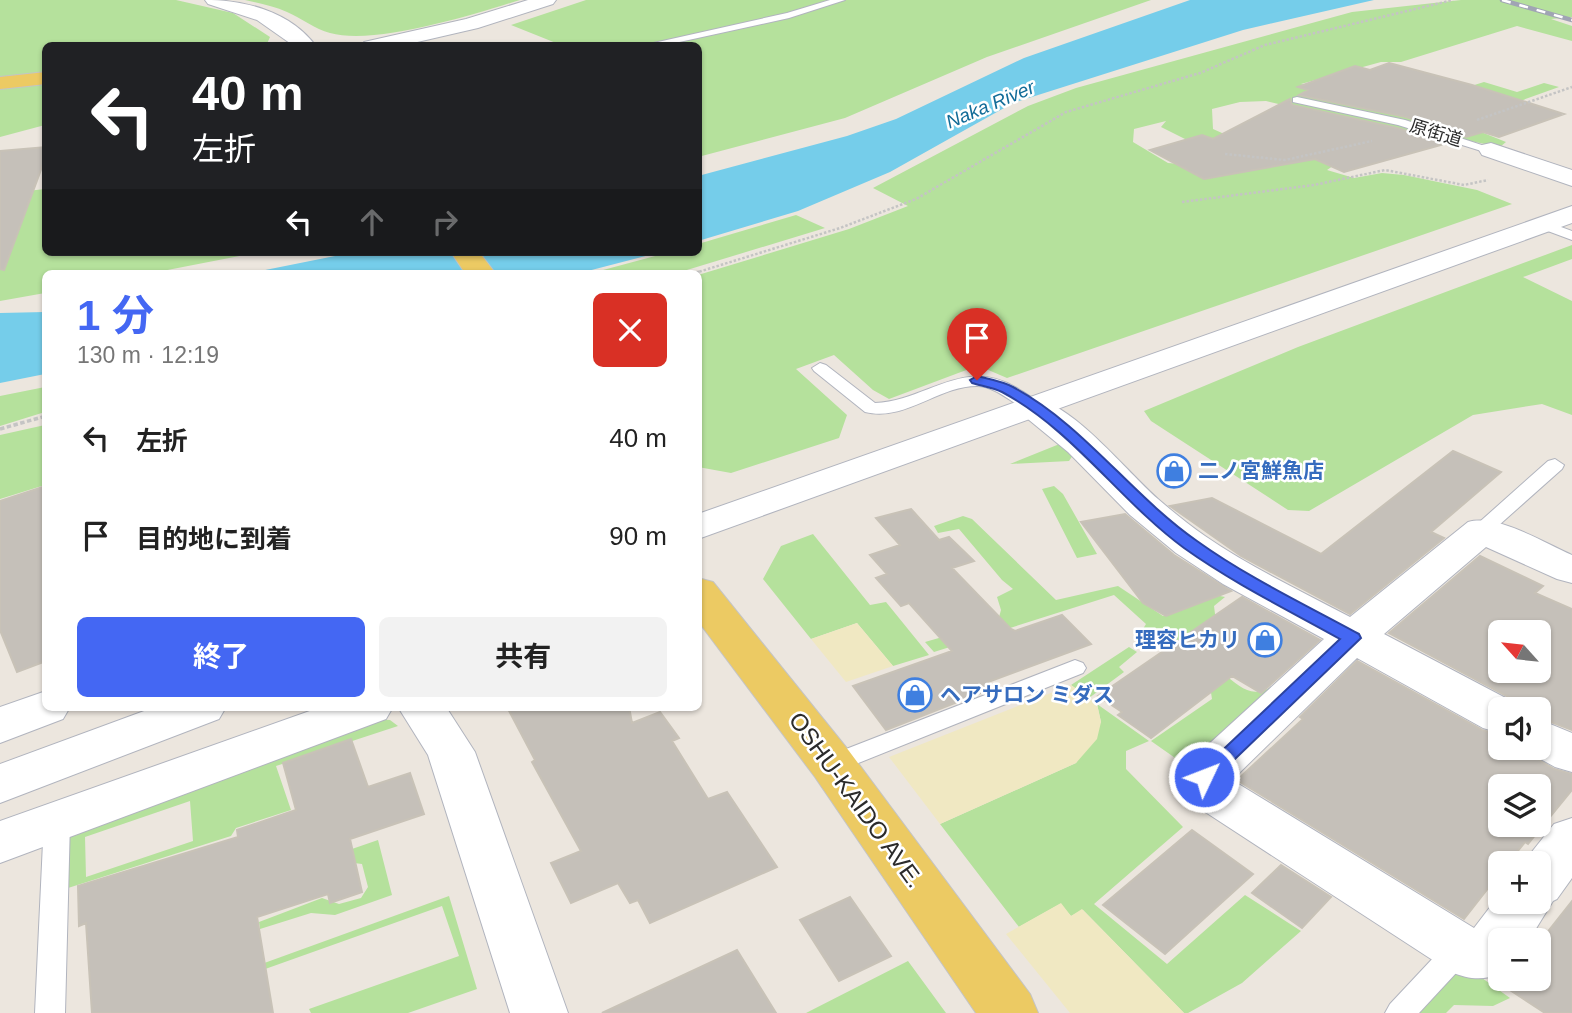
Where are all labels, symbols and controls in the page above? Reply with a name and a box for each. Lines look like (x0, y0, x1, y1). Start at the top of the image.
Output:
text: 40 m (192, 66, 304, 120)
icon: left (77, 70, 168, 161)
water label: Naka River (943, 76, 1038, 132)
street label: 原街道 (1407, 116, 1465, 150)
text: 左折 (192, 131, 256, 167)
icon: left (280, 203, 318, 241)
icon: ahead (353, 203, 391, 241)
icon: right (426, 203, 464, 241)
text: 1 分 (77, 292, 154, 339)
button: close (593, 293, 667, 367)
pin (947, 308, 1007, 380)
icon: arrive (958, 319, 996, 357)
text: 130 m · 12:19 (77, 342, 219, 368)
icon: left (77, 419, 115, 457)
text: 40 m (609, 423, 667, 453)
text: 左折 (136, 426, 188, 456)
shop icon: 二ノ宮鮮魚店 (1155, 452, 1193, 490)
place label: 二ノ宮鮮魚店 (1198, 459, 1324, 482)
icon: arrive (77, 517, 115, 555)
text: 90 m (609, 521, 667, 551)
text: 目的地に到着 (136, 524, 292, 554)
button: 終了 (77, 617, 365, 697)
button: 共有 (379, 617, 667, 697)
north arrow (1488, 620, 1550, 682)
map controls (1488, 620, 1551, 991)
shop icon: 理容ヒカリ (1246, 621, 1284, 659)
place label: 理容ヒカリ (1135, 628, 1240, 651)
shop icon: ヘアサロン ミダス (896, 676, 934, 714)
place label: ヘアサロン ミダス (940, 683, 1114, 706)
button: sound (1488, 697, 1551, 760)
street label: OSHU-KAIDO AVE. (784, 707, 929, 893)
position arrow (1167, 740, 1241, 814)
button: layers (1488, 774, 1551, 837)
button: + (1488, 851, 1551, 914)
button: − (1488, 928, 1551, 991)

